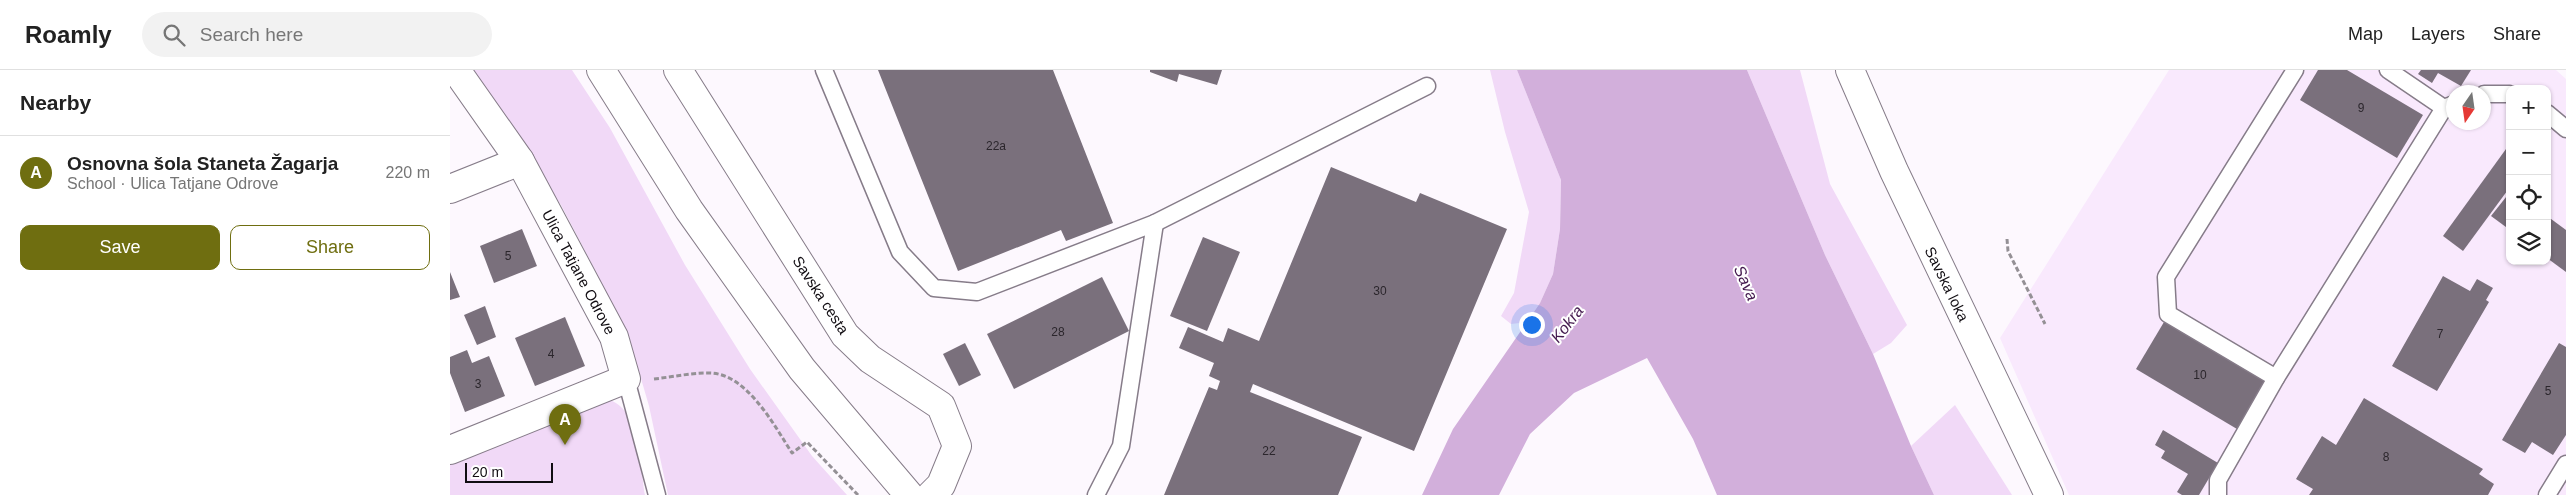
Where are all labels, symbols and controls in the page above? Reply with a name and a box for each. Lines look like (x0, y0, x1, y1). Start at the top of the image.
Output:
search box (142, 12, 492, 57)
text: Roamly (25, 21, 112, 48)
icon: search (160, 21, 188, 49)
text: Search here (200, 24, 303, 45)
text: Map (2348, 24, 2383, 44)
text: Layers (2411, 24, 2465, 44)
text: Share (2493, 24, 2541, 44)
north arrow (2446, 85, 2491, 130)
map controls (2506, 85, 2551, 265)
button: + (2506, 85, 2551, 130)
text: Nearby (20, 91, 91, 114)
house number: 9 (2358, 101, 2365, 115)
button: − (2506, 130, 2551, 175)
house number: 22a (986, 139, 1006, 153)
text: Osnovna šola Staneta Žagarja (67, 153, 338, 174)
text: A (30, 164, 42, 181)
text: 220 m (386, 164, 430, 181)
text: School · Ulica Tatjane Odrove (67, 175, 278, 192)
button: locate (2506, 175, 2551, 220)
street label: Ulica Tatjane Odrove (539, 207, 619, 337)
button: layers (2506, 220, 2551, 265)
button: Save (20, 225, 220, 270)
button: Share (230, 225, 430, 270)
street label: Savska loka (1922, 244, 1973, 325)
house number: 5 (505, 249, 512, 263)
street label: Savska cesta (790, 253, 853, 338)
water label: Sava (1731, 263, 1761, 303)
house number: 30 (1373, 284, 1387, 298)
water label: Kokra (1547, 302, 1587, 346)
your location (1519, 312, 1545, 338)
house number: 28 (1051, 325, 1065, 339)
house number: 7 (2437, 327, 2444, 341)
house number: 4 (548, 347, 555, 361)
house number: 10 (2193, 368, 2207, 382)
house number: 3 (475, 377, 482, 391)
house number: 5 (2545, 384, 2552, 398)
pin: A (549, 404, 581, 445)
house number: 22 (1262, 444, 1276, 458)
house number: 8 (2383, 450, 2390, 464)
scale bar (465, 460, 552, 483)
text: 20 m (472, 464, 503, 480)

